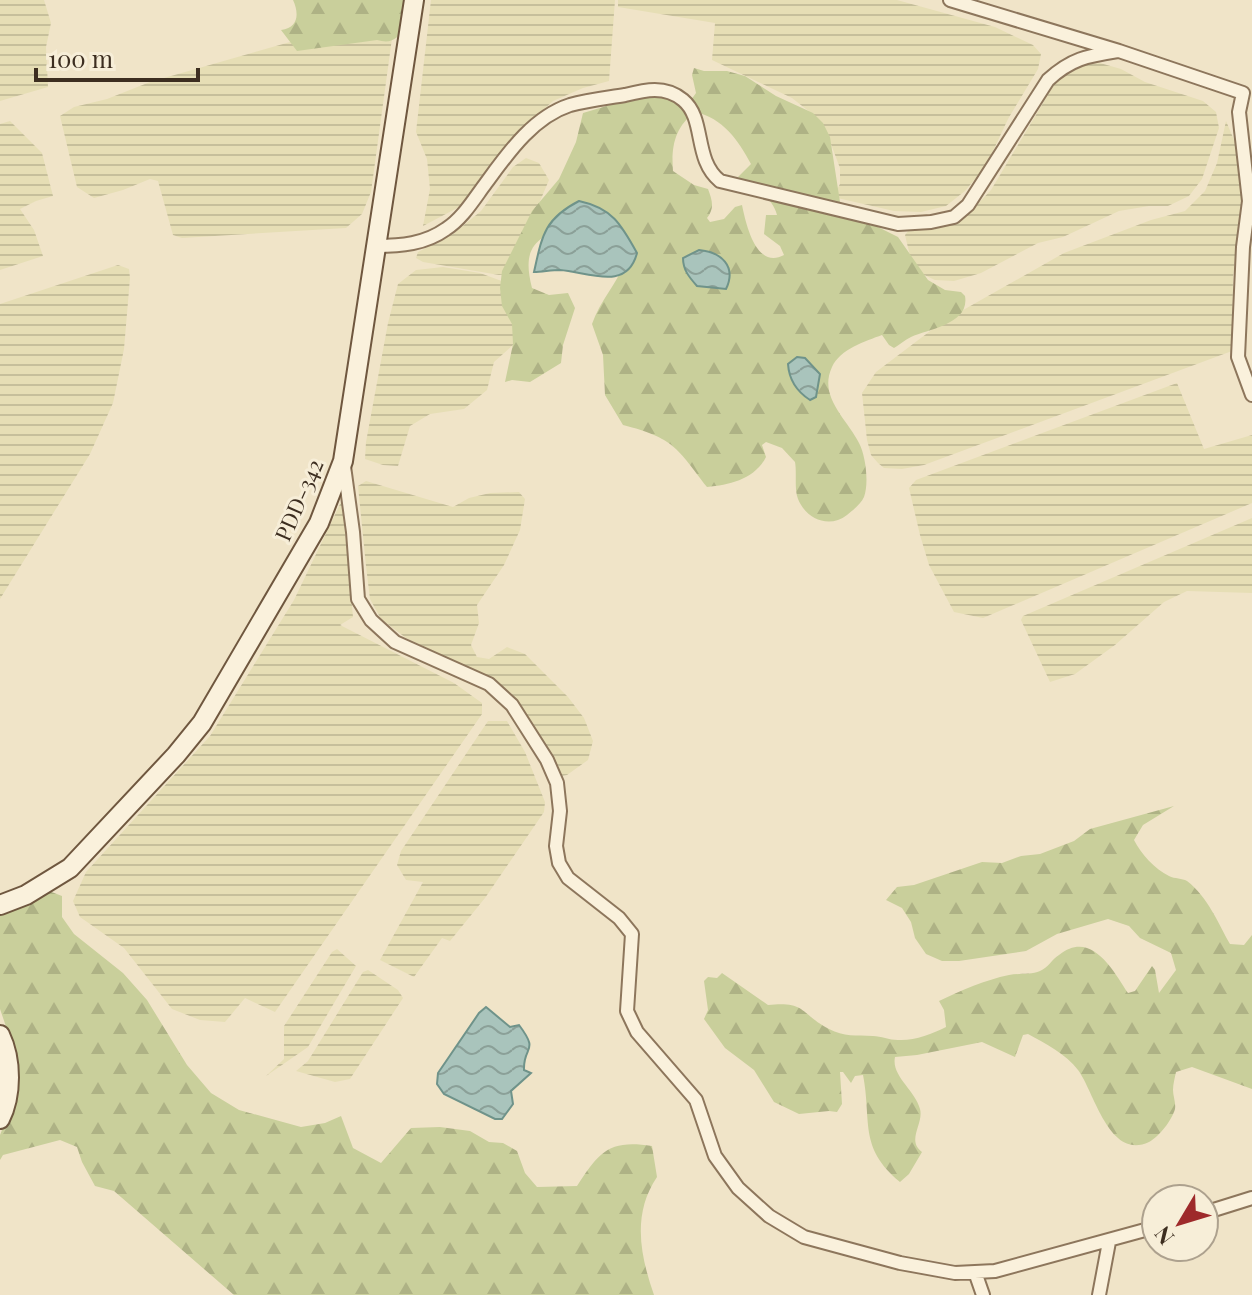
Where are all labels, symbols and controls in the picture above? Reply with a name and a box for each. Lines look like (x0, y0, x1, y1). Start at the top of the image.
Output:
scale bar (36, 32, 198, 82)
text: 100 m (48, 42, 113, 74)
street label: PDD-342 (267, 454, 329, 545)
north arrow (1140, 1183, 1220, 1263)
text: N (1147, 1220, 1180, 1251)

